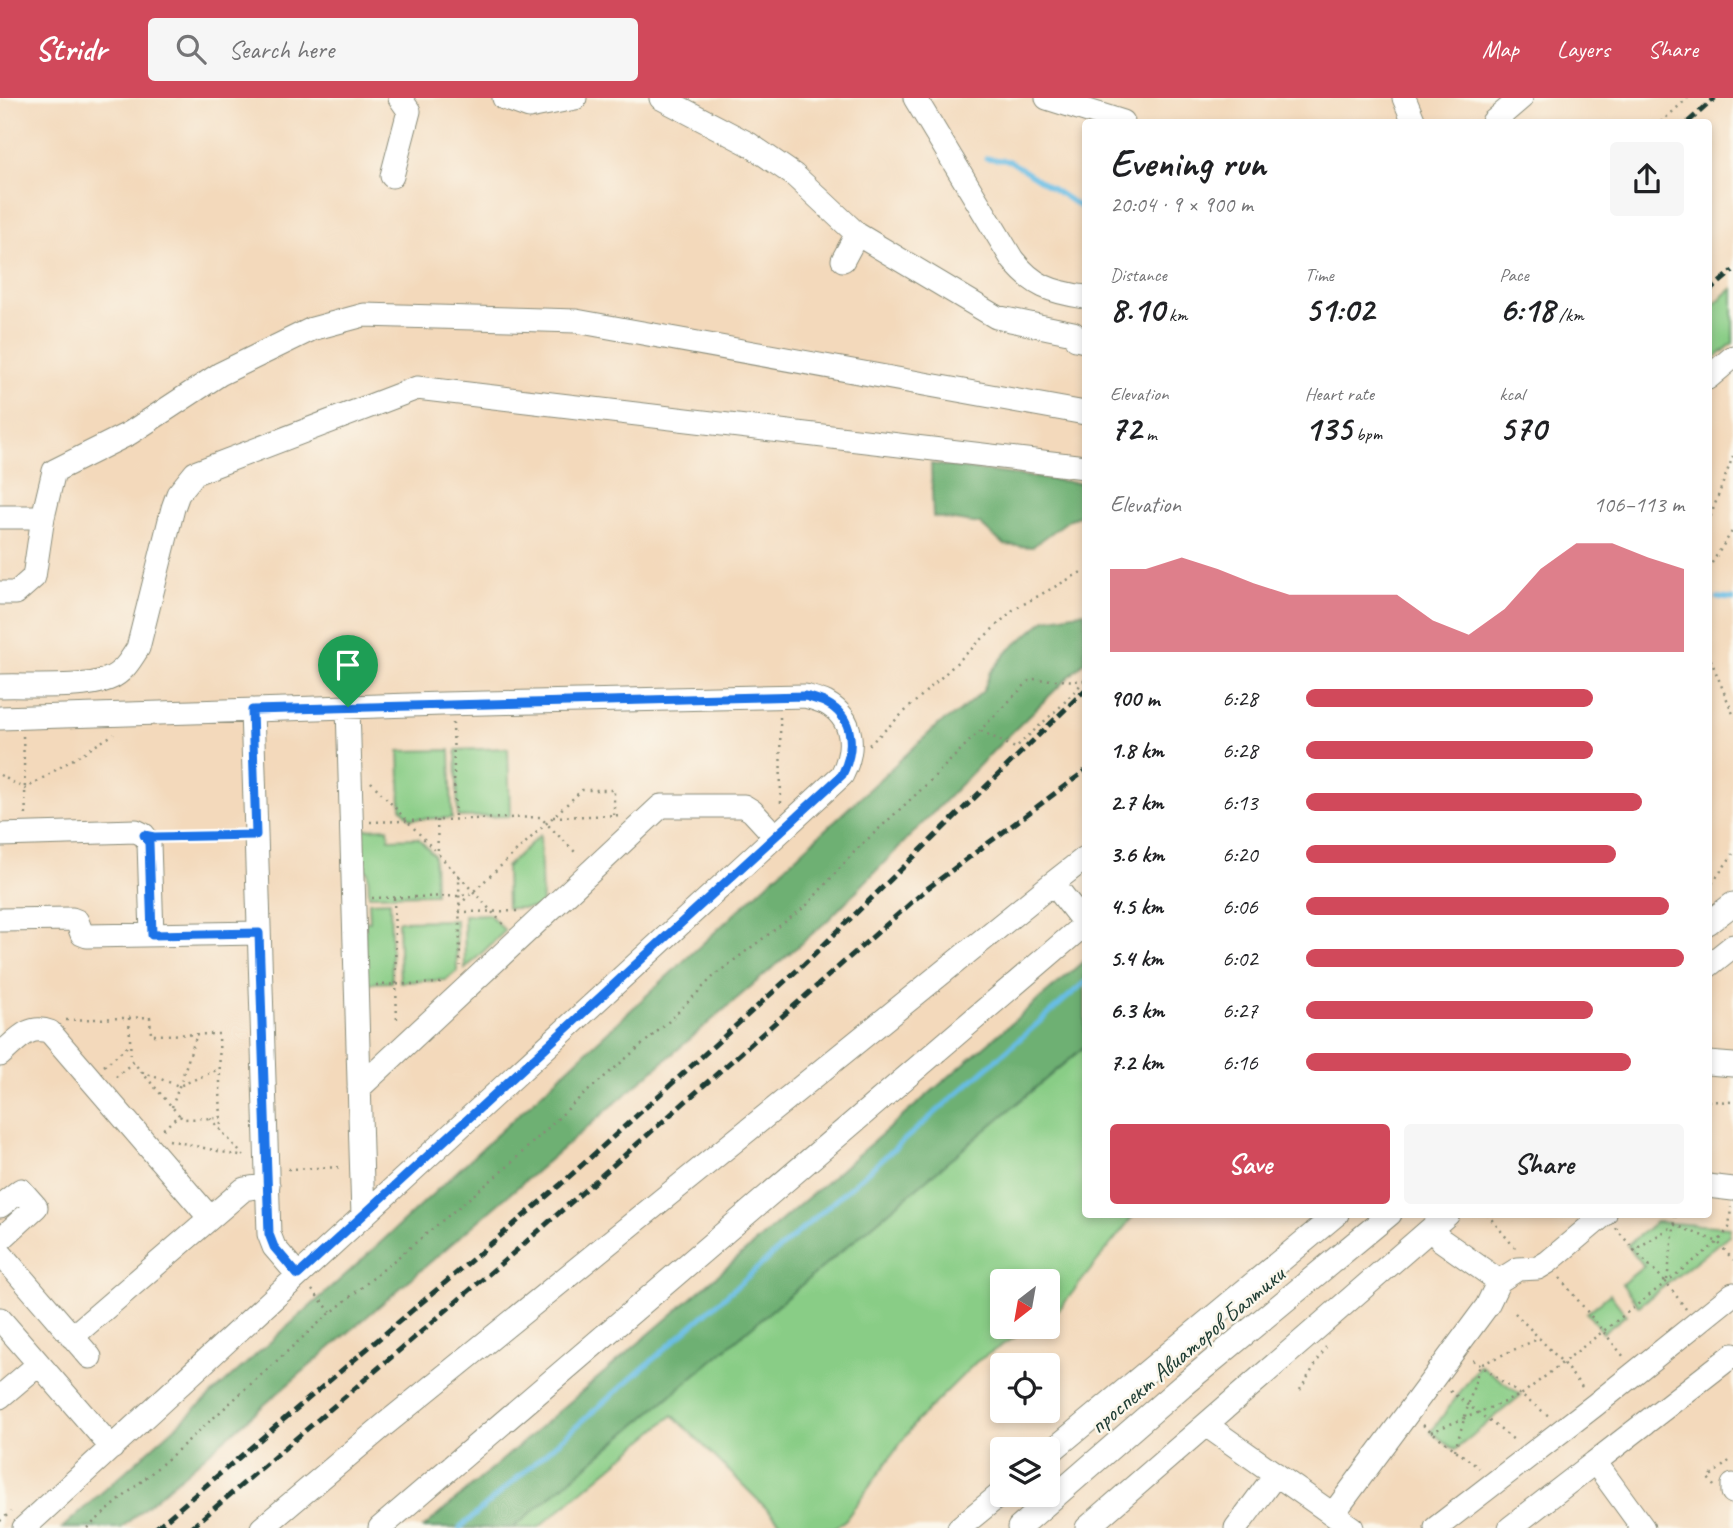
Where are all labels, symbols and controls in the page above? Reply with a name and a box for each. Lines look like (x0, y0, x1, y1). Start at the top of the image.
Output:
search box (148, 18, 638, 81)
text: Stridr (35, 28, 106, 70)
icon: search (172, 30, 210, 68)
text: Search here (228, 33, 334, 66)
text: Map (1482, 34, 1519, 64)
text: Layers (1557, 34, 1610, 64)
text: Share (1648, 34, 1698, 64)
text: Evening run (1110, 140, 1266, 187)
button: share (1610, 142, 1684, 216)
text: 20:04 · 9 × 900 m (1110, 190, 1253, 219)
text: Distance (1110, 263, 1167, 287)
text: Time (1305, 263, 1334, 287)
text: Pace (1499, 263, 1529, 287)
text: 8.10 (1110, 287, 1164, 332)
text: 51:02 (1305, 287, 1374, 332)
text: 6:18 (1499, 287, 1554, 332)
text: km (1164, 303, 1187, 327)
text: /km (1554, 303, 1584, 327)
text: Elevation (1110, 382, 1168, 406)
text: Heart rate (1305, 382, 1374, 406)
text: kcal (1499, 382, 1524, 406)
text: 72 (1110, 406, 1141, 451)
text: 135 (1305, 406, 1351, 451)
text: 570 (1499, 406, 1546, 451)
text: m (1141, 422, 1157, 446)
text: bpm (1351, 422, 1382, 446)
text: Elevation (1110, 490, 1181, 519)
text: 106–113 m (1593, 490, 1684, 519)
pin (318, 635, 378, 707)
icon: arrive (329, 646, 367, 684)
text: 900 m (1110, 684, 1159, 713)
text: 6:28 (1222, 684, 1258, 713)
text: 1.8 km (1110, 736, 1164, 765)
text: 6:28 (1222, 736, 1258, 765)
text: 2.7 km (1110, 788, 1163, 817)
text: 6:13 (1222, 788, 1258, 817)
text: 3.6 km (1110, 840, 1164, 869)
text: 6:20 (1222, 840, 1258, 869)
text: 4.5 km (1110, 892, 1163, 921)
text: 6:06 (1222, 892, 1258, 921)
text: 5.4 km (1110, 944, 1163, 973)
text: 6:02 (1222, 944, 1258, 973)
text: 6.3 km (1110, 996, 1164, 1025)
text: 6:27 (1222, 996, 1258, 1025)
text: 7.2 km (1110, 1048, 1163, 1077)
text: 6:16 (1222, 1048, 1258, 1077)
button: Save (1110, 1124, 1390, 1204)
button: Share (1404, 1124, 1684, 1204)
street label: проспект Авиаторов Балтики (1083, 1258, 1292, 1440)
north arrow (990, 1269, 1060, 1339)
map controls (990, 1269, 1060, 1507)
button: locate (990, 1353, 1060, 1423)
button: layers (990, 1437, 1060, 1507)

